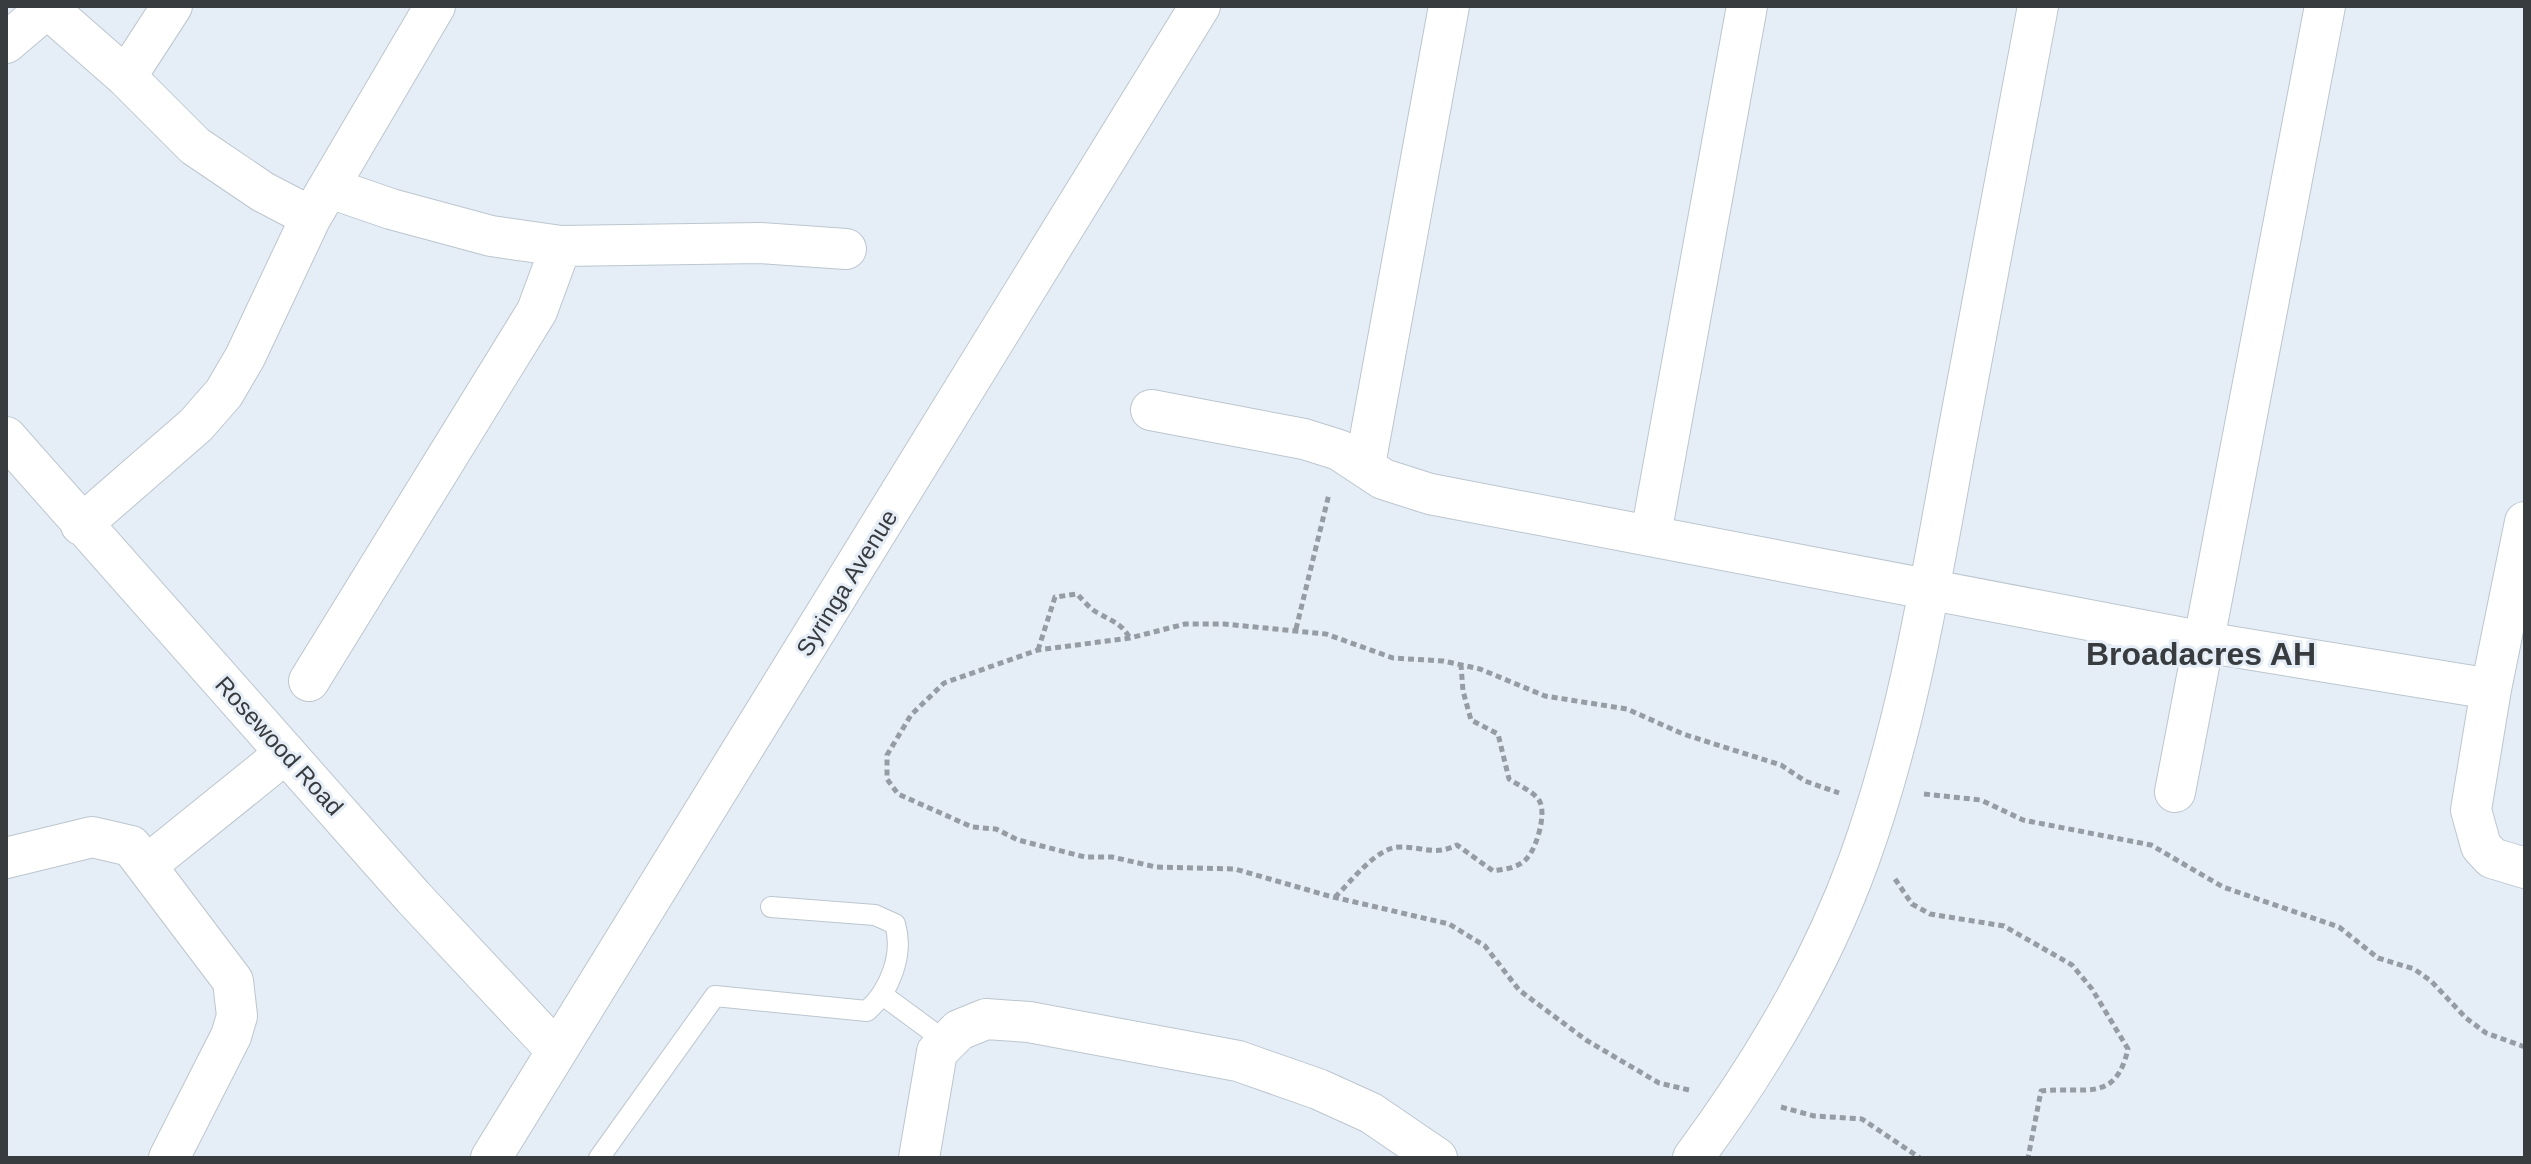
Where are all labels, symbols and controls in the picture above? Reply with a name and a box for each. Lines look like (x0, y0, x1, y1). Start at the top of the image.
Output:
street label: Syringa Avenue (791, 504, 902, 661)
district label: Broadacres AH (2086, 636, 2316, 672)
street label: Rosewood Road (210, 671, 349, 821)

